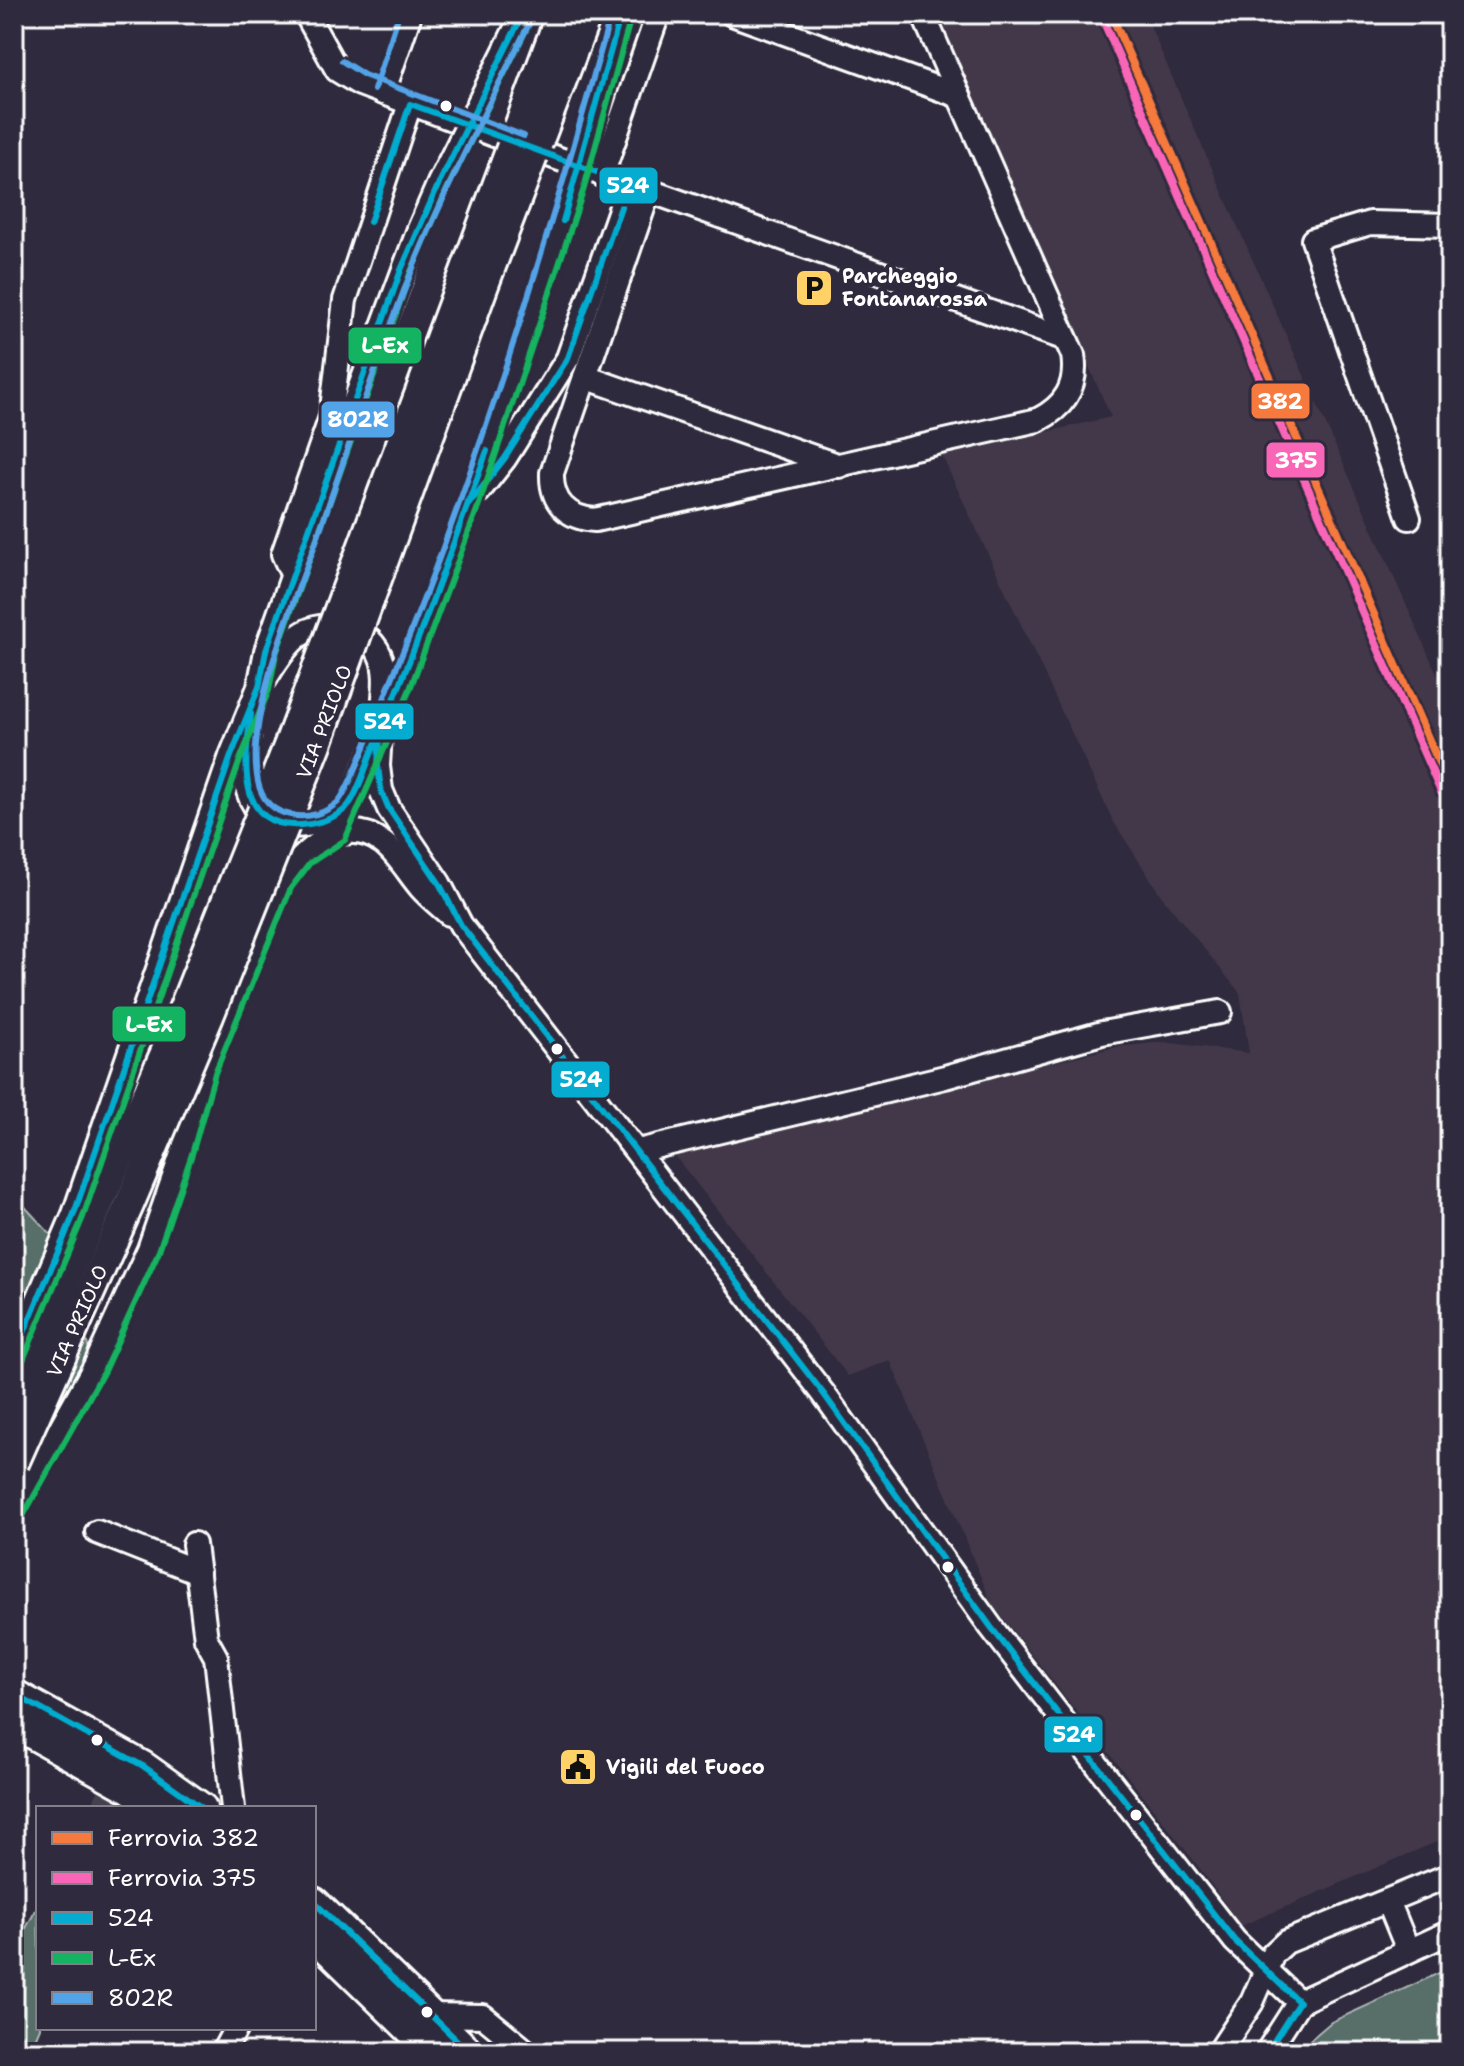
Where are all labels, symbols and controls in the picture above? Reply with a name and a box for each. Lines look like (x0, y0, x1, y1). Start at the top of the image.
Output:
unlabelled marker (438, 98, 454, 114)
line badge: 524 (598, 166, 659, 205)
text: 524 (607, 171, 650, 200)
place label: Parcheggio Fontanarossa (842, 263, 987, 312)
parking icon: Parcheggio Fontanarossa (793, 267, 835, 309)
line badge: L-Ex (347, 326, 423, 365)
text: L-Ex (361, 331, 409, 360)
line badge: 382 (1250, 382, 1311, 420)
text: 382 (1257, 387, 1303, 416)
line badge: 802R (320, 400, 396, 439)
text: 802R (327, 405, 389, 434)
line badge: 375 (1265, 441, 1326, 479)
text: 375 (1274, 446, 1318, 475)
street label: VIA PRIOLO (290, 661, 358, 783)
line badge: 524 (354, 702, 415, 741)
text: 524 (364, 707, 407, 736)
line badge: L-Ex (111, 1005, 187, 1043)
text: L-Ex (125, 1010, 173, 1039)
unlabelled marker (549, 1041, 565, 1057)
line badge: 524 (550, 1060, 611, 1099)
text: 524 (560, 1065, 603, 1094)
street label: VIA PRIOLO (41, 1261, 113, 1381)
unlabelled marker (940, 1559, 956, 1575)
line badge: 524 (1043, 1715, 1104, 1754)
text: 524 (1053, 1720, 1096, 1749)
unlabelled marker (89, 1732, 105, 1748)
public building icon: Vigili del Fuoco (557, 1746, 599, 1788)
place label: Vigili del Fuoco (606, 1754, 765, 1780)
legend (36, 1806, 316, 2030)
unlabelled marker (1128, 1807, 1144, 1823)
text: Ferrovia 382 (108, 1822, 259, 1854)
text: Ferrovia 375 (108, 1862, 256, 1894)
text: 524 (108, 1902, 154, 1934)
text: L-Ex (108, 1942, 156, 1974)
text: 802R (108, 1982, 173, 2014)
unlabelled marker (419, 2004, 435, 2020)

